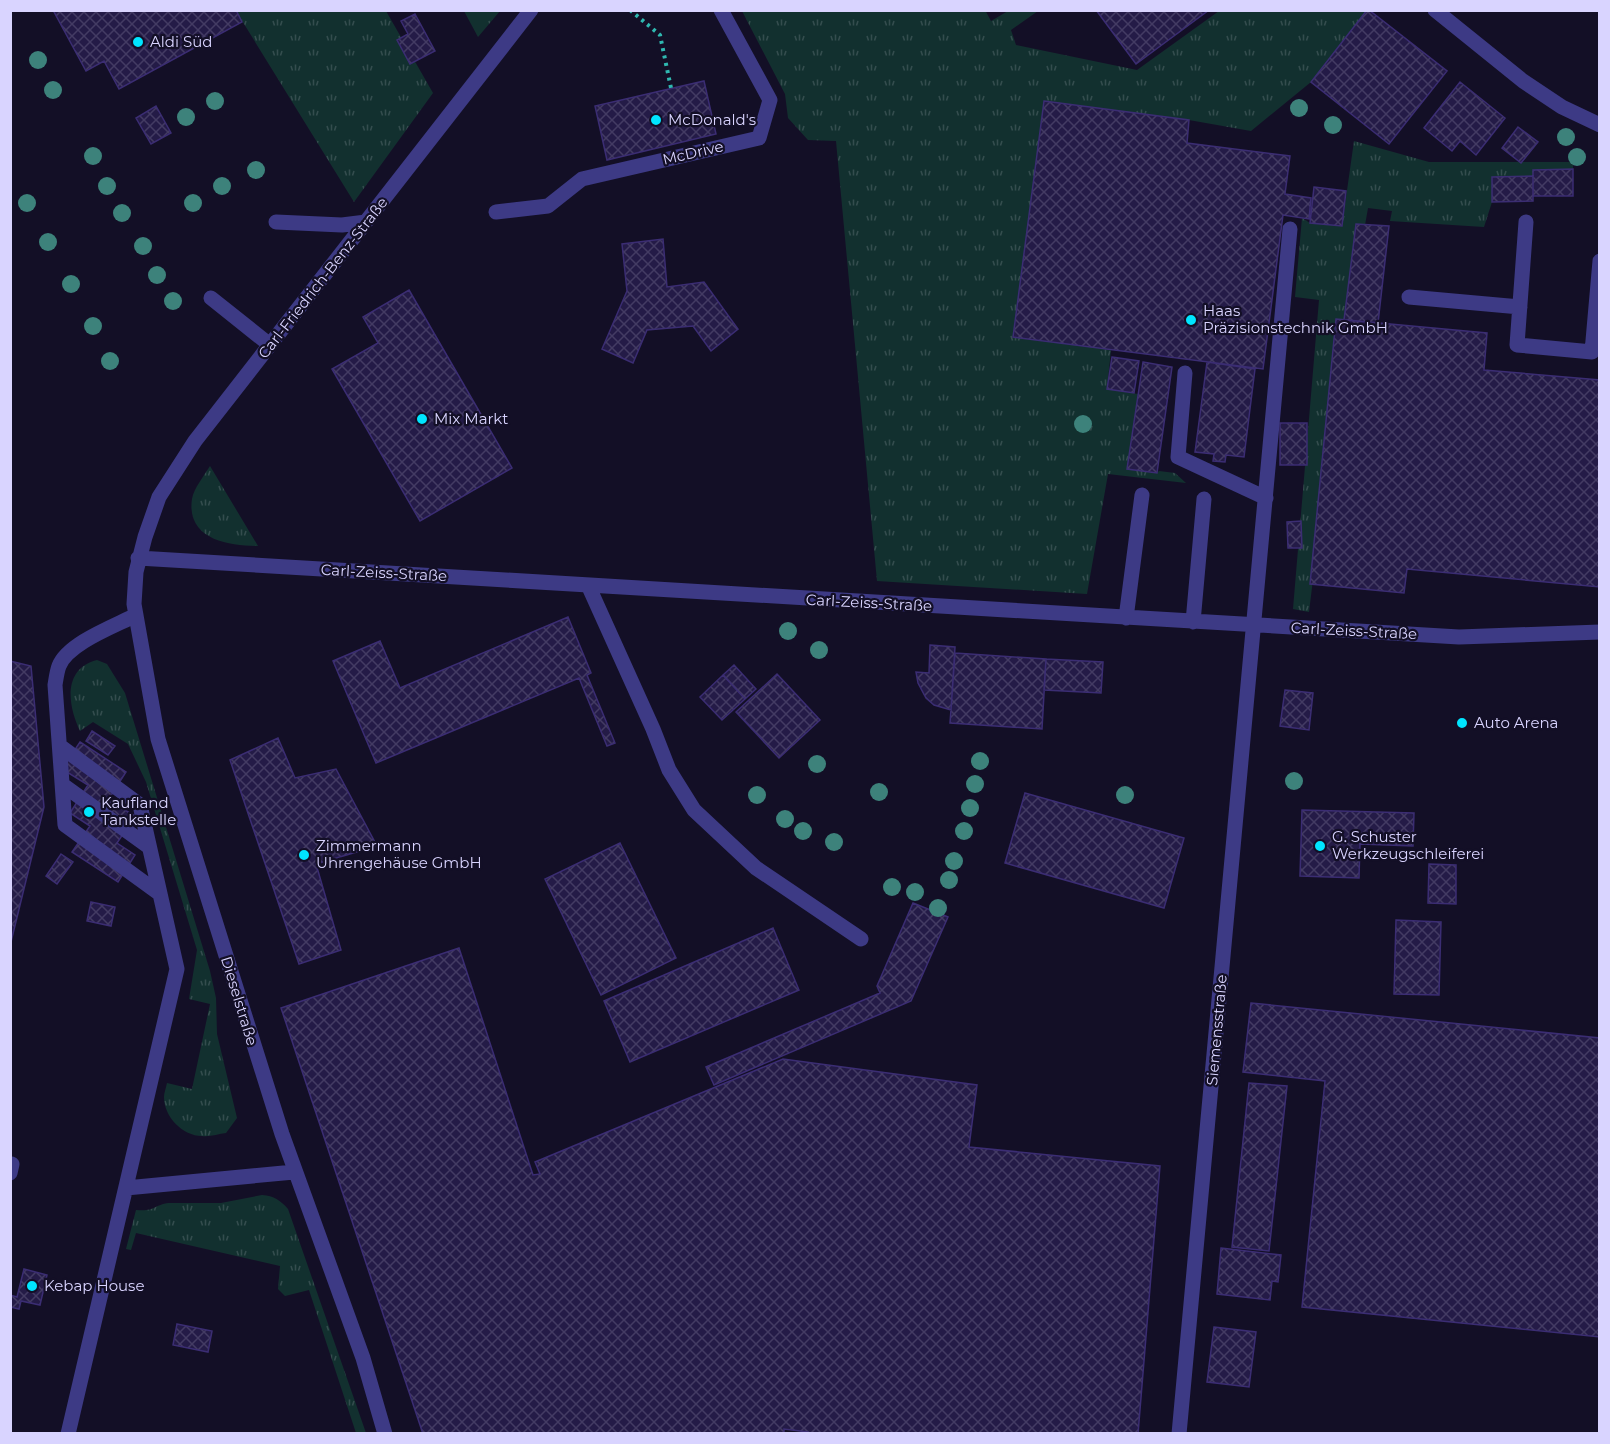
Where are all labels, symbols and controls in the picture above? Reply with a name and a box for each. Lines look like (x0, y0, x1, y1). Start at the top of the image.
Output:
place label: Aldi Süd (150, 32, 212, 51)
marker: Aldi Süd (131, 35, 145, 49)
place label: McDonald's (668, 110, 756, 129)
marker: McDonald's (649, 113, 663, 127)
street label: McDrive (661, 136, 725, 169)
street label: Carl-Friedrich-Benz-Straße (254, 193, 392, 362)
place label: Haas Präzisionstechnik GmbH (1203, 301, 1388, 337)
marker: Haas Präzisionstechnik GmbH (1184, 313, 1198, 327)
place label: Mix Markt (434, 409, 508, 428)
marker: Mix Markt (415, 412, 429, 426)
street label: Carl-Zeiss-Straße (320, 560, 448, 585)
street label: Carl-Zeiss-Straße (805, 590, 933, 615)
street label: Carl-Zeiss-Straße (1290, 618, 1418, 643)
place label: Auto Arena (1474, 713, 1558, 732)
marker: Auto Arena (1455, 716, 1469, 730)
place label: Kaufland Tankstelle (101, 793, 176, 829)
marker: Kaufland Tankstelle (82, 805, 96, 819)
place label: G. Schuster Werkzeugschleiferei (1332, 827, 1484, 863)
place label: Zimmermann Uhrengehäuse GmbH (316, 836, 482, 872)
marker: G. Schuster Werkzeugschleiferei (1313, 839, 1327, 853)
marker: Zimmermann Uhrengehäuse GmbH (297, 848, 311, 862)
street label: Dieselstraße (217, 954, 262, 1048)
street label: Siemensstraße (1202, 974, 1231, 1086)
place label: Kebap House (44, 1276, 145, 1295)
marker: Kebap House (25, 1279, 39, 1293)

